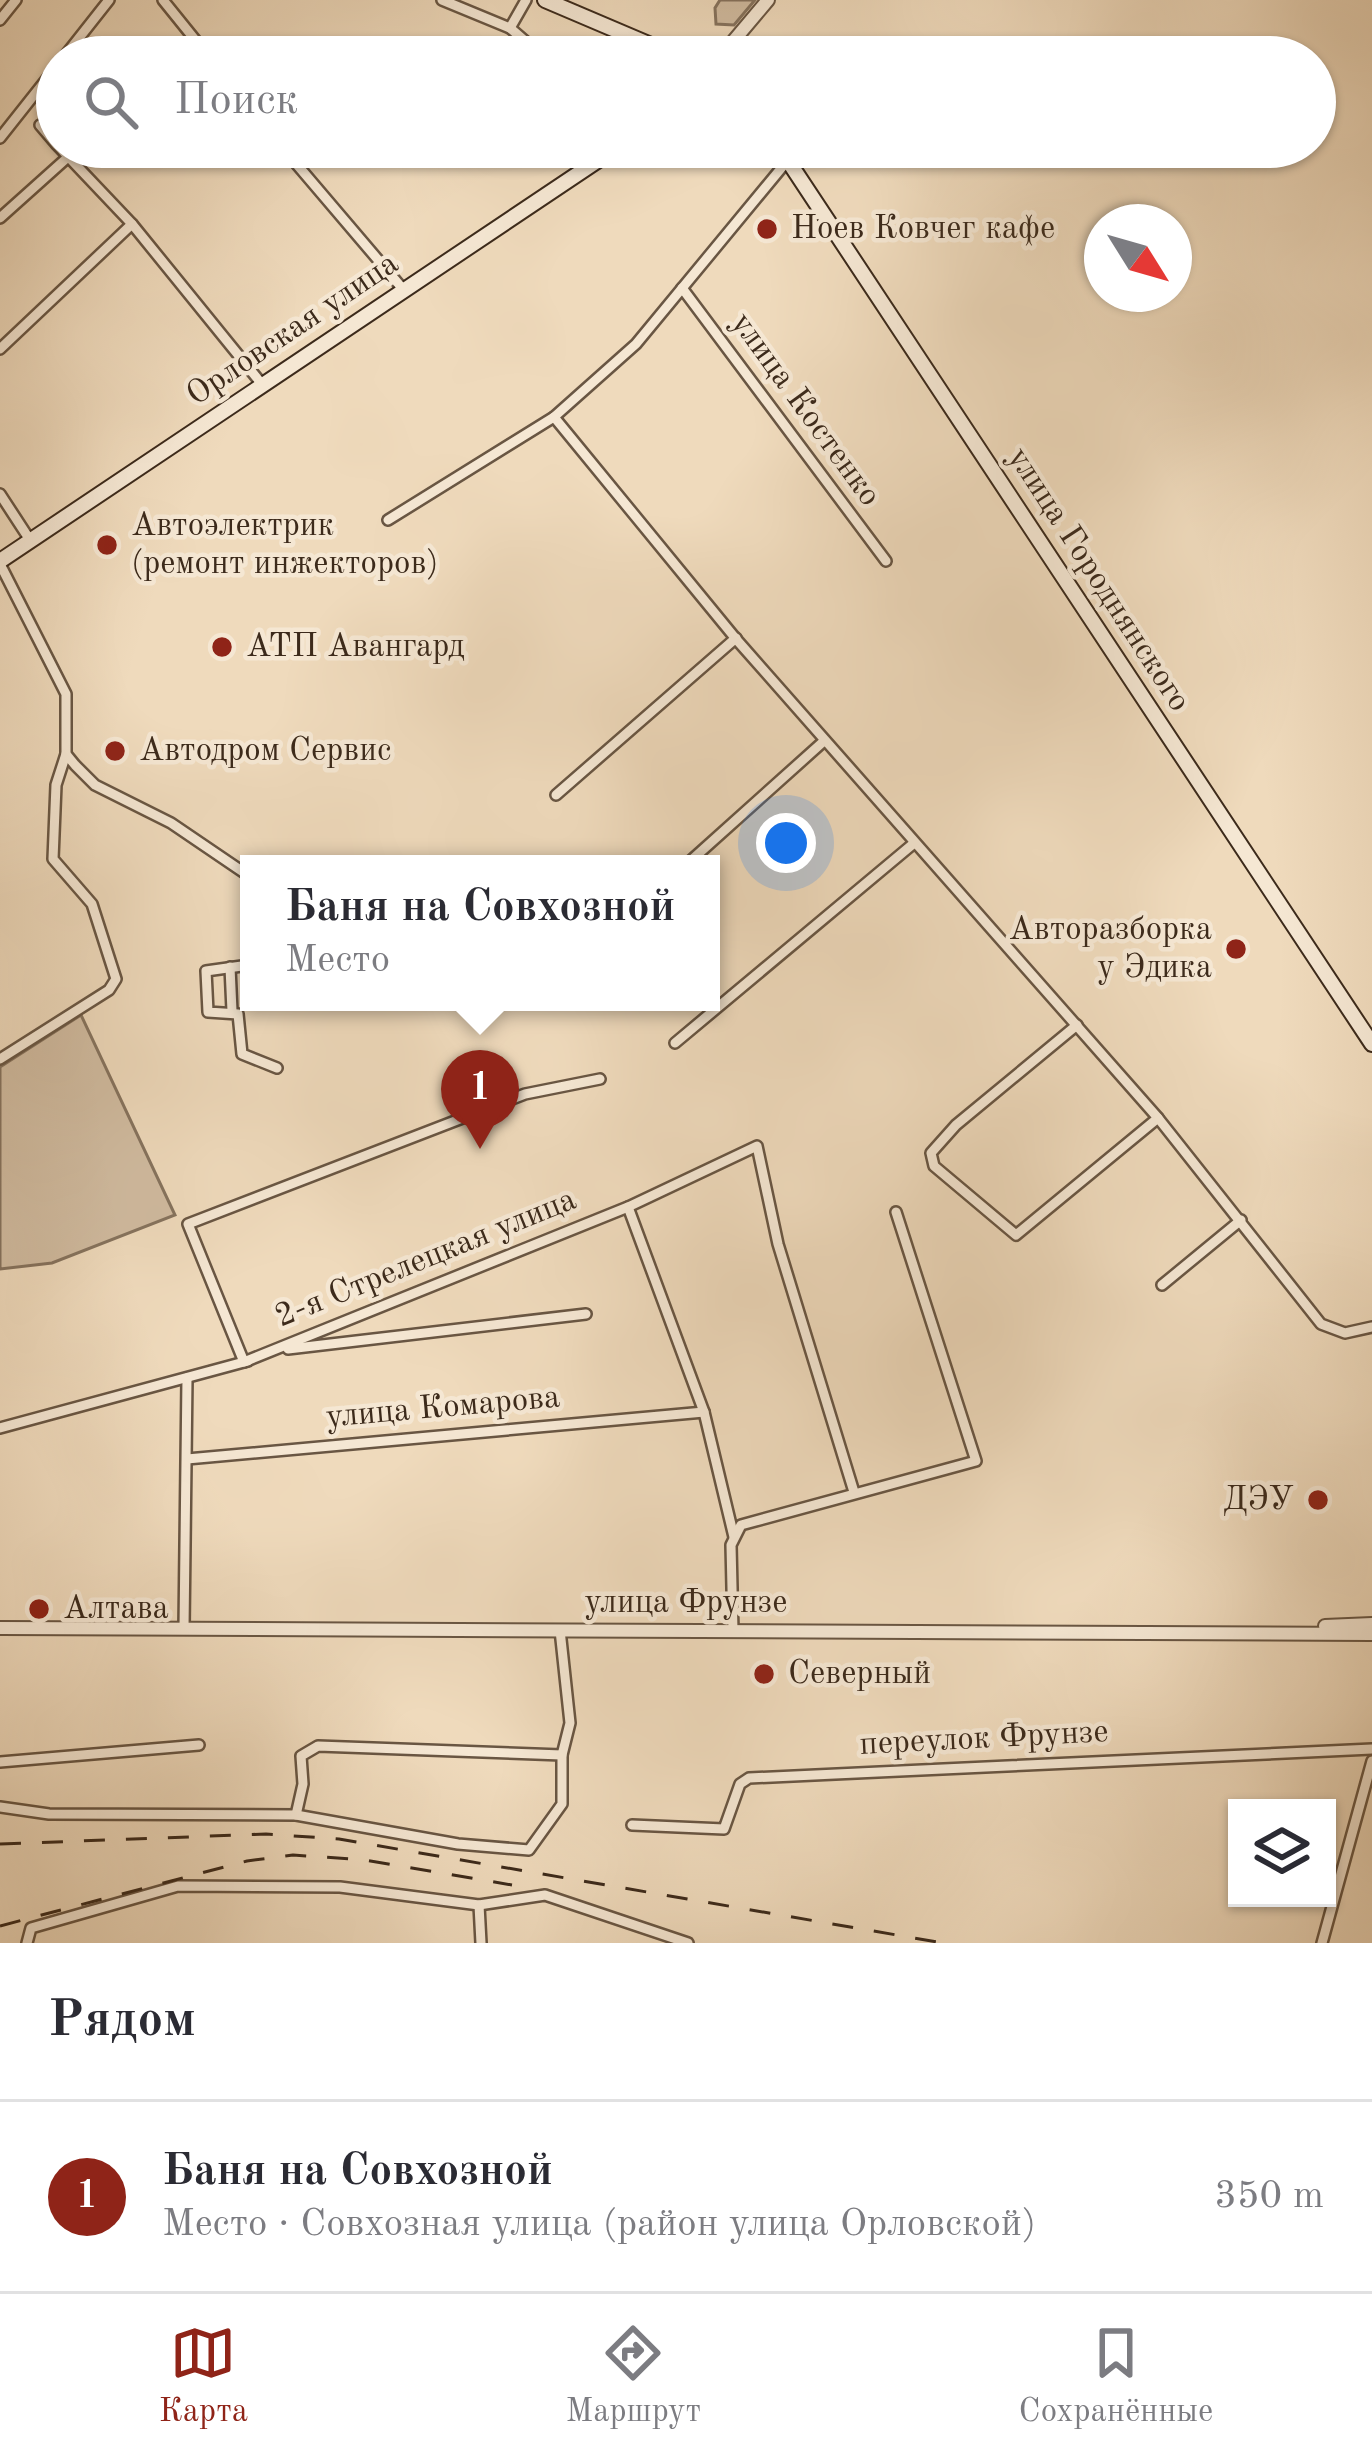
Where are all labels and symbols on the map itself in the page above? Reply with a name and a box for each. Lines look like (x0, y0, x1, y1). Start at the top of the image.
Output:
north arrow (1084, 204, 1192, 312)
place label: Ноев Ковчег кафе (791, 213, 1055, 246)
marker: Ноев Ковчег кафе (754, 216, 780, 242)
street label: Орловская улица (181, 247, 405, 413)
street label: улица Костенко (724, 307, 886, 513)
street label: улица Городнянского (1000, 442, 1196, 718)
place label: Автоэлектрик (ремонт инжекторов) (131, 510, 439, 581)
marker: Автоэлектрик (ремонт инжекторов) (94, 532, 120, 558)
place label: АТП Авангард (246, 631, 465, 664)
marker: АТП Авангард (209, 634, 235, 660)
place label: Автодром Сервис (139, 735, 391, 768)
marker: Автодром Сервис (102, 738, 128, 764)
your location (756, 813, 816, 873)
place label: Авторазборка у Эдика (1009, 914, 1212, 985)
marker: Авторазборка у Эдика (1223, 936, 1249, 962)
pin: 1 (441, 1050, 519, 1149)
street label: 2-я Стрелецкая улица (271, 1184, 581, 1334)
street label: улица Комарова (325, 1381, 561, 1435)
place label: ДЭУ (1223, 1484, 1294, 1517)
marker: ДЭУ (1305, 1487, 1331, 1513)
street label: улица Фрунзе (585, 1587, 787, 1620)
place label: Алтава (63, 1593, 169, 1626)
marker: Алтава (26, 1596, 52, 1622)
place label: Северный (788, 1658, 931, 1691)
marker: Северный (751, 1661, 777, 1687)
street label: переулок Фрунзе (859, 1716, 1109, 1762)

